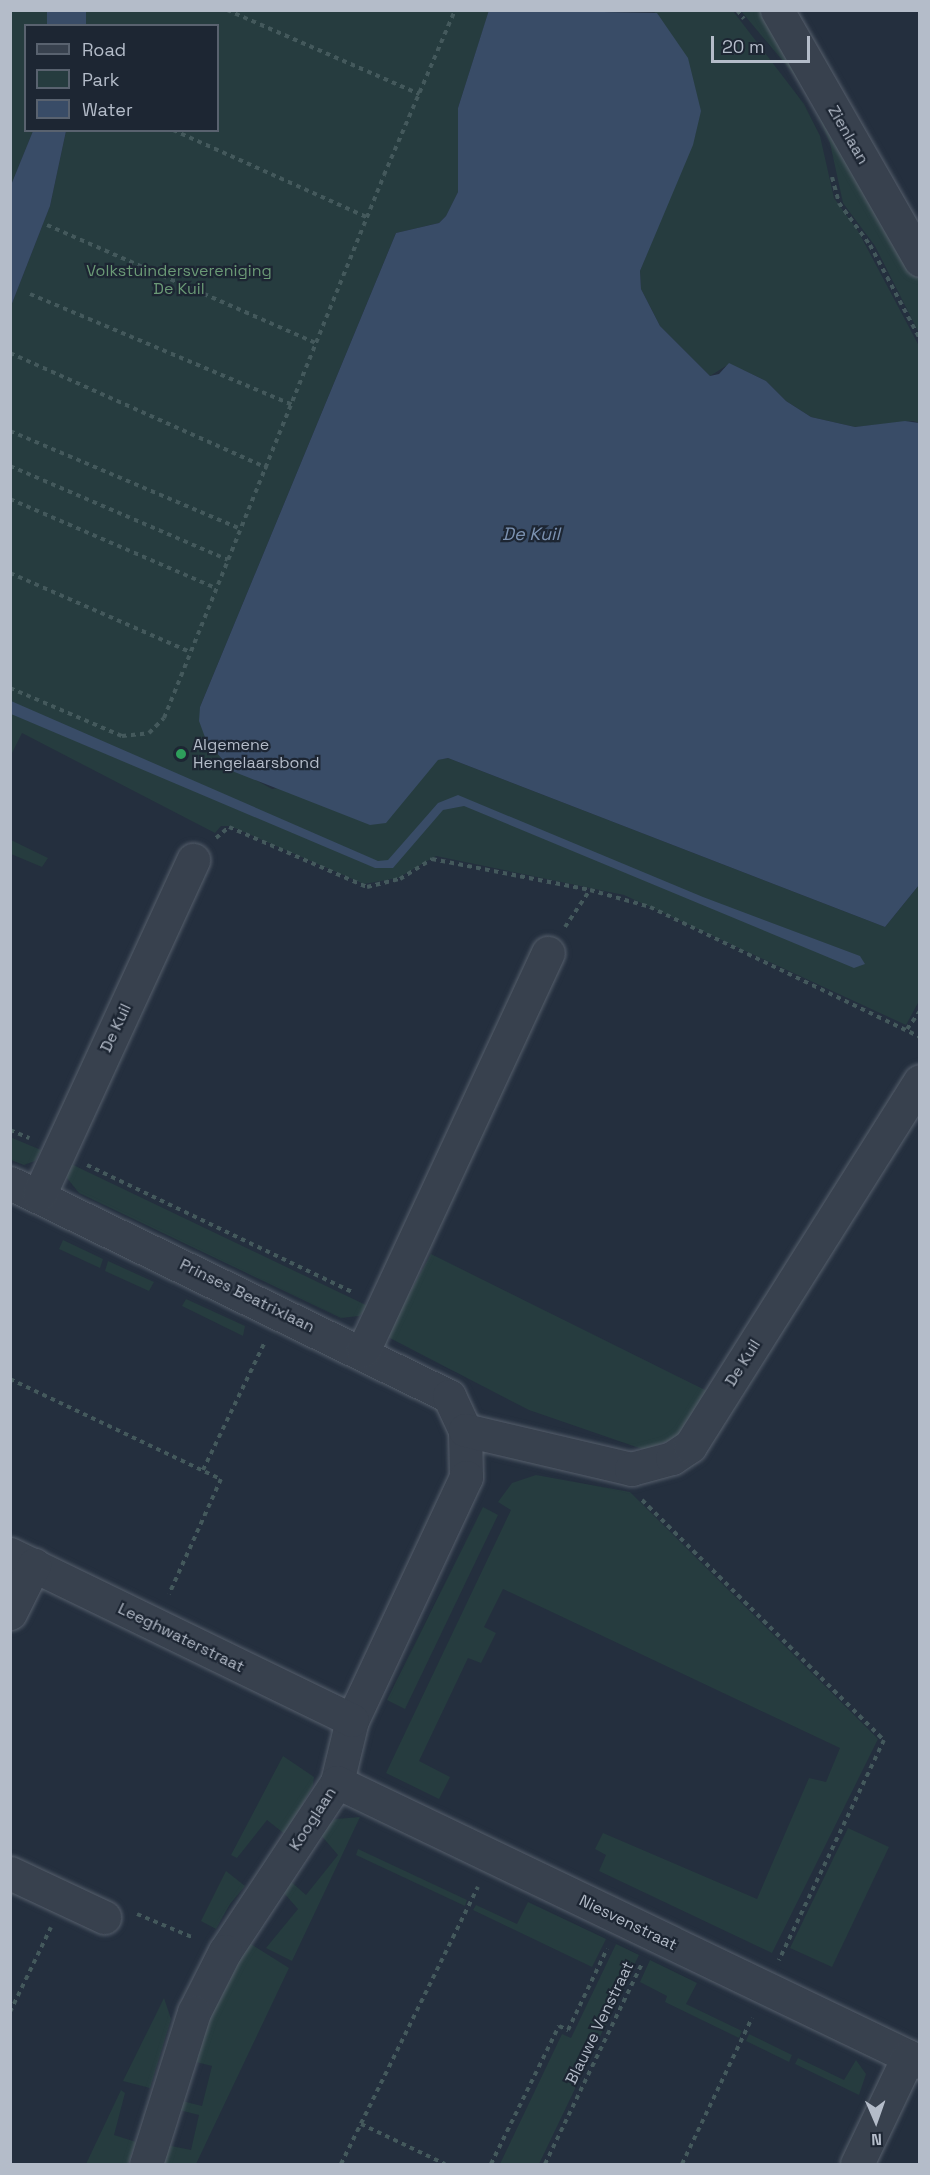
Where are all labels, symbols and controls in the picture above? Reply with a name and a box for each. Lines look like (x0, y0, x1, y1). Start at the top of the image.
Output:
legend (24, 24, 219, 132)
scale bar (714, 24, 813, 62)
text: 20 m (722, 35, 765, 58)
text: Road (82, 38, 126, 61)
text: Park (82, 68, 119, 91)
text: Water (82, 98, 133, 121)
street label: Zienlaan (824, 102, 872, 168)
park label: Volkstuindersvereniging De Kuil (86, 261, 272, 299)
water label: De Kuil (502, 523, 560, 545)
place label: Algemene Hengelaarsbond (193, 735, 319, 773)
marker: Algemene Hengelaarsbond (174, 747, 188, 761)
street label: De Kuil (96, 1001, 136, 1055)
street label: Prinses Beatrixlaan (177, 1255, 317, 1337)
street label: De Kuil (721, 1336, 765, 1390)
street label: Leeghwaterstraat (115, 1599, 247, 1677)
street label: Kooglaan (285, 1784, 341, 1854)
street label: Niesvenstraat (576, 1891, 680, 1955)
street label: Blauwe Venstraat (562, 1958, 638, 2088)
north arrow (846, 2091, 906, 2151)
text: N (871, 2129, 882, 2150)

